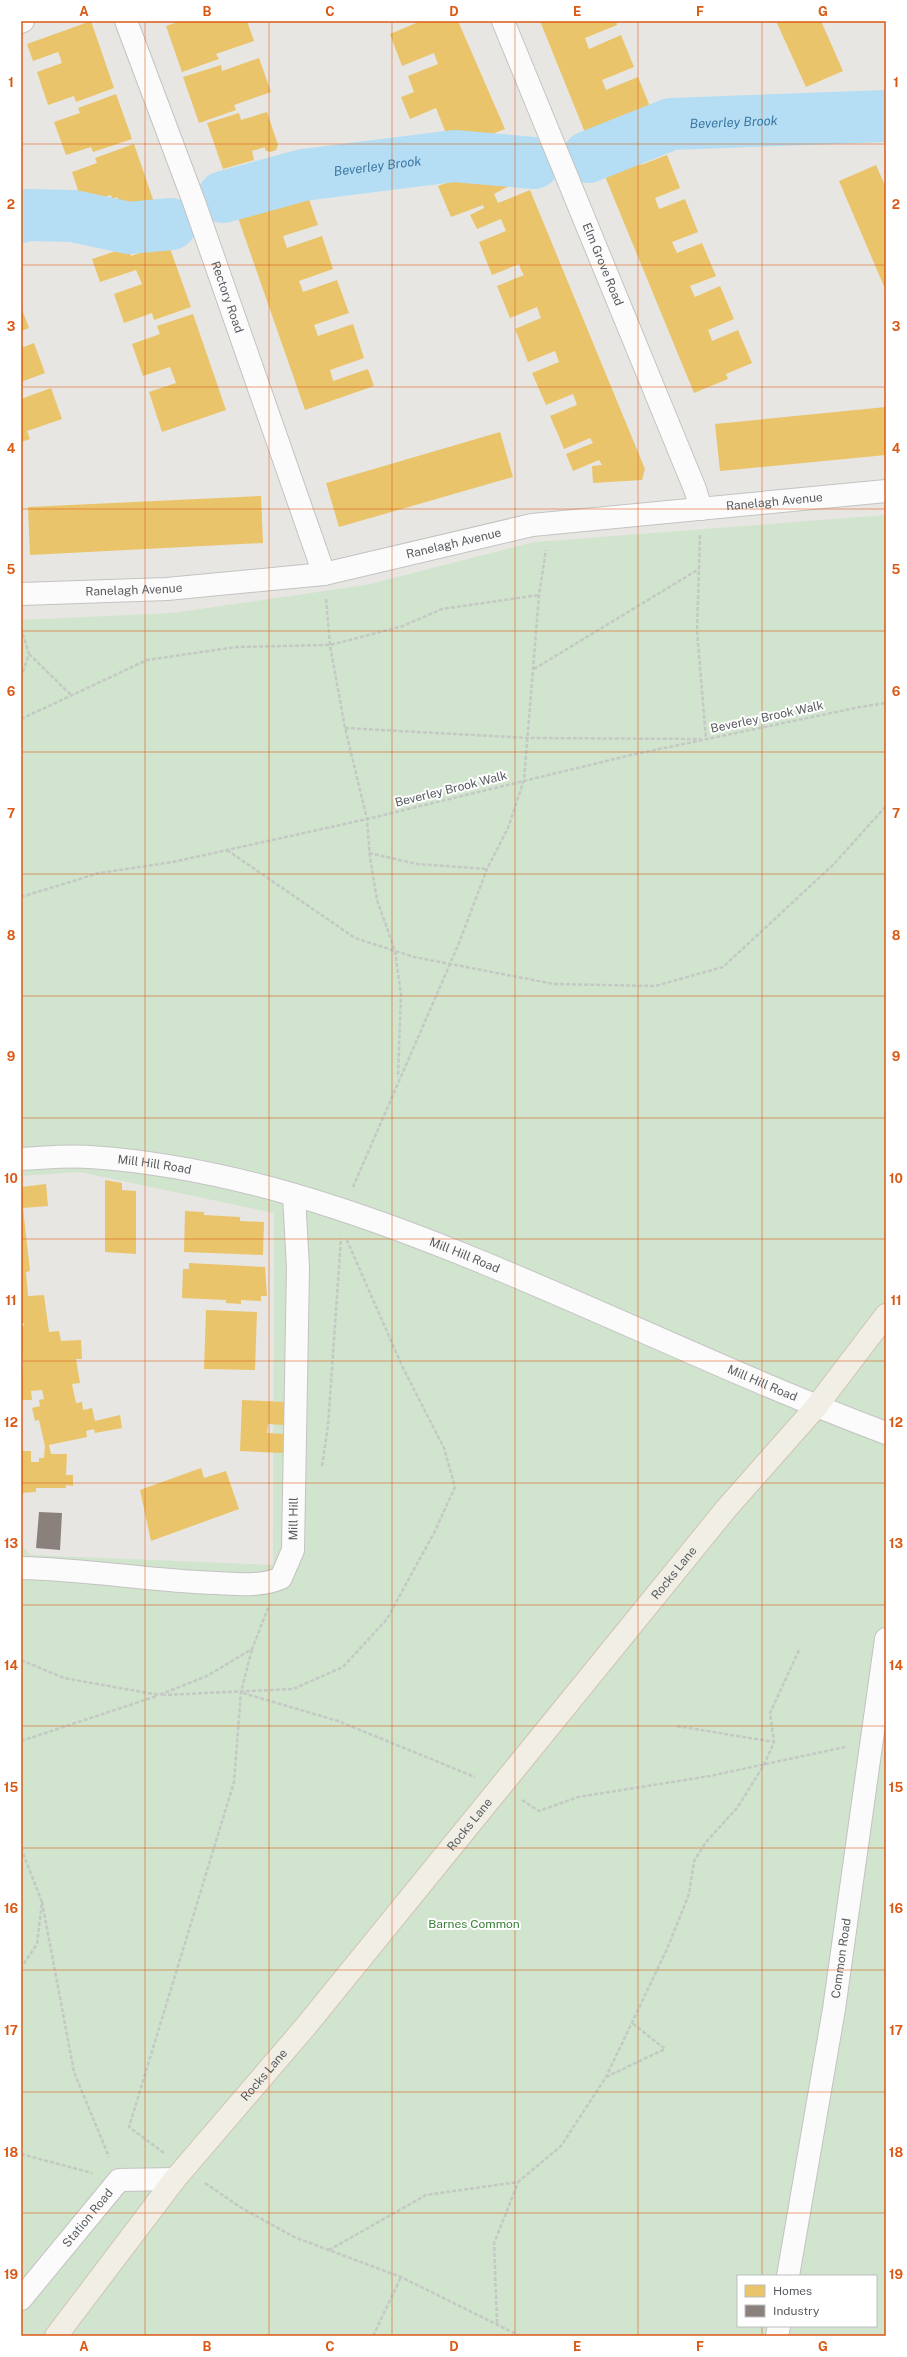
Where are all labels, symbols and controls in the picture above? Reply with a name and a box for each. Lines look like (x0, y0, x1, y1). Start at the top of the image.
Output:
text: A (79, 4, 89, 19)
text: B (203, 4, 212, 19)
text: C (325, 4, 335, 19)
text: D (449, 4, 459, 19)
text: E (573, 4, 581, 19)
text: F (696, 4, 704, 19)
text: G (818, 4, 828, 19)
text: 1 (8, 75, 14, 90)
text: 1 (893, 75, 899, 90)
water label: Beverley Brook (689, 113, 778, 131)
water label: Beverley Brook (333, 153, 422, 179)
text: 2 (7, 197, 15, 212)
text: 2 (892, 197, 900, 212)
street label: Elm Grove Road (580, 221, 626, 308)
street label: Rectory Road (208, 259, 246, 335)
text: 3 (7, 319, 16, 334)
text: 3 (892, 319, 901, 334)
text: 4 (7, 441, 16, 456)
text: 4 (892, 441, 901, 456)
street label: Ranelagh Avenue (725, 490, 824, 513)
street label: Ranelagh Avenue (405, 525, 503, 561)
text: 5 (7, 562, 16, 577)
text: 5 (892, 562, 901, 577)
street label: Ranelagh Avenue (85, 581, 183, 599)
text: 6 (7, 684, 16, 699)
text: 6 (892, 684, 901, 699)
street label: Beverley Brook Walk (709, 698, 825, 736)
street label: Beverley Brook Walk (394, 768, 509, 810)
text: 7 (7, 806, 15, 821)
text: 7 (892, 806, 900, 821)
text: 8 (7, 928, 16, 943)
text: 8 (892, 928, 901, 943)
text: 9 (7, 1049, 15, 1064)
text: 9 (892, 1049, 900, 1064)
street label: Mill Hill Road (117, 1152, 193, 1177)
text: 10 (4, 1171, 18, 1186)
text: 10 (889, 1171, 903, 1186)
street label: Mill Hill Road (427, 1235, 502, 1276)
text: 11 (5, 1293, 17, 1308)
text: 11 (890, 1293, 902, 1308)
street label: Mill Hill Road (725, 1362, 799, 1404)
text: 12 (4, 1415, 18, 1430)
text: 12 (889, 1415, 903, 1430)
street label: Mill Hill (286, 1497, 301, 1541)
text: 13 (4, 1536, 18, 1551)
text: 13 (889, 1536, 903, 1551)
street label: Rocks Lane (648, 1544, 700, 1602)
text: 14 (4, 1658, 19, 1673)
text: 14 (889, 1658, 904, 1673)
text: 15 (4, 1780, 18, 1795)
text: 15 (889, 1780, 903, 1795)
street label: Rocks Lane (444, 1795, 495, 1854)
text: 16 (4, 1901, 18, 1916)
text: 16 (889, 1901, 903, 1916)
park label: Barnes Common (428, 1917, 520, 1931)
street label: Common Road (829, 1917, 854, 1999)
text: 17 (4, 2023, 18, 2038)
text: 17 (889, 2023, 903, 2038)
street label: Rocks Lane (238, 2046, 290, 2104)
text: 18 (4, 2145, 18, 2160)
text: 18 (889, 2145, 903, 2160)
street label: Station Road (60, 2186, 116, 2250)
text: 19 (4, 2267, 18, 2282)
text: 19 (889, 2267, 903, 2282)
legend (737, 2275, 877, 2327)
text: Homes (773, 2284, 812, 2298)
text: Industry (773, 2304, 820, 2318)
text: A (79, 2339, 89, 2354)
text: B (203, 2339, 212, 2354)
text: C (325, 2339, 335, 2354)
text: D (449, 2339, 459, 2354)
text: E (573, 2339, 581, 2354)
text: F (696, 2339, 704, 2354)
text: G (818, 2339, 828, 2354)

